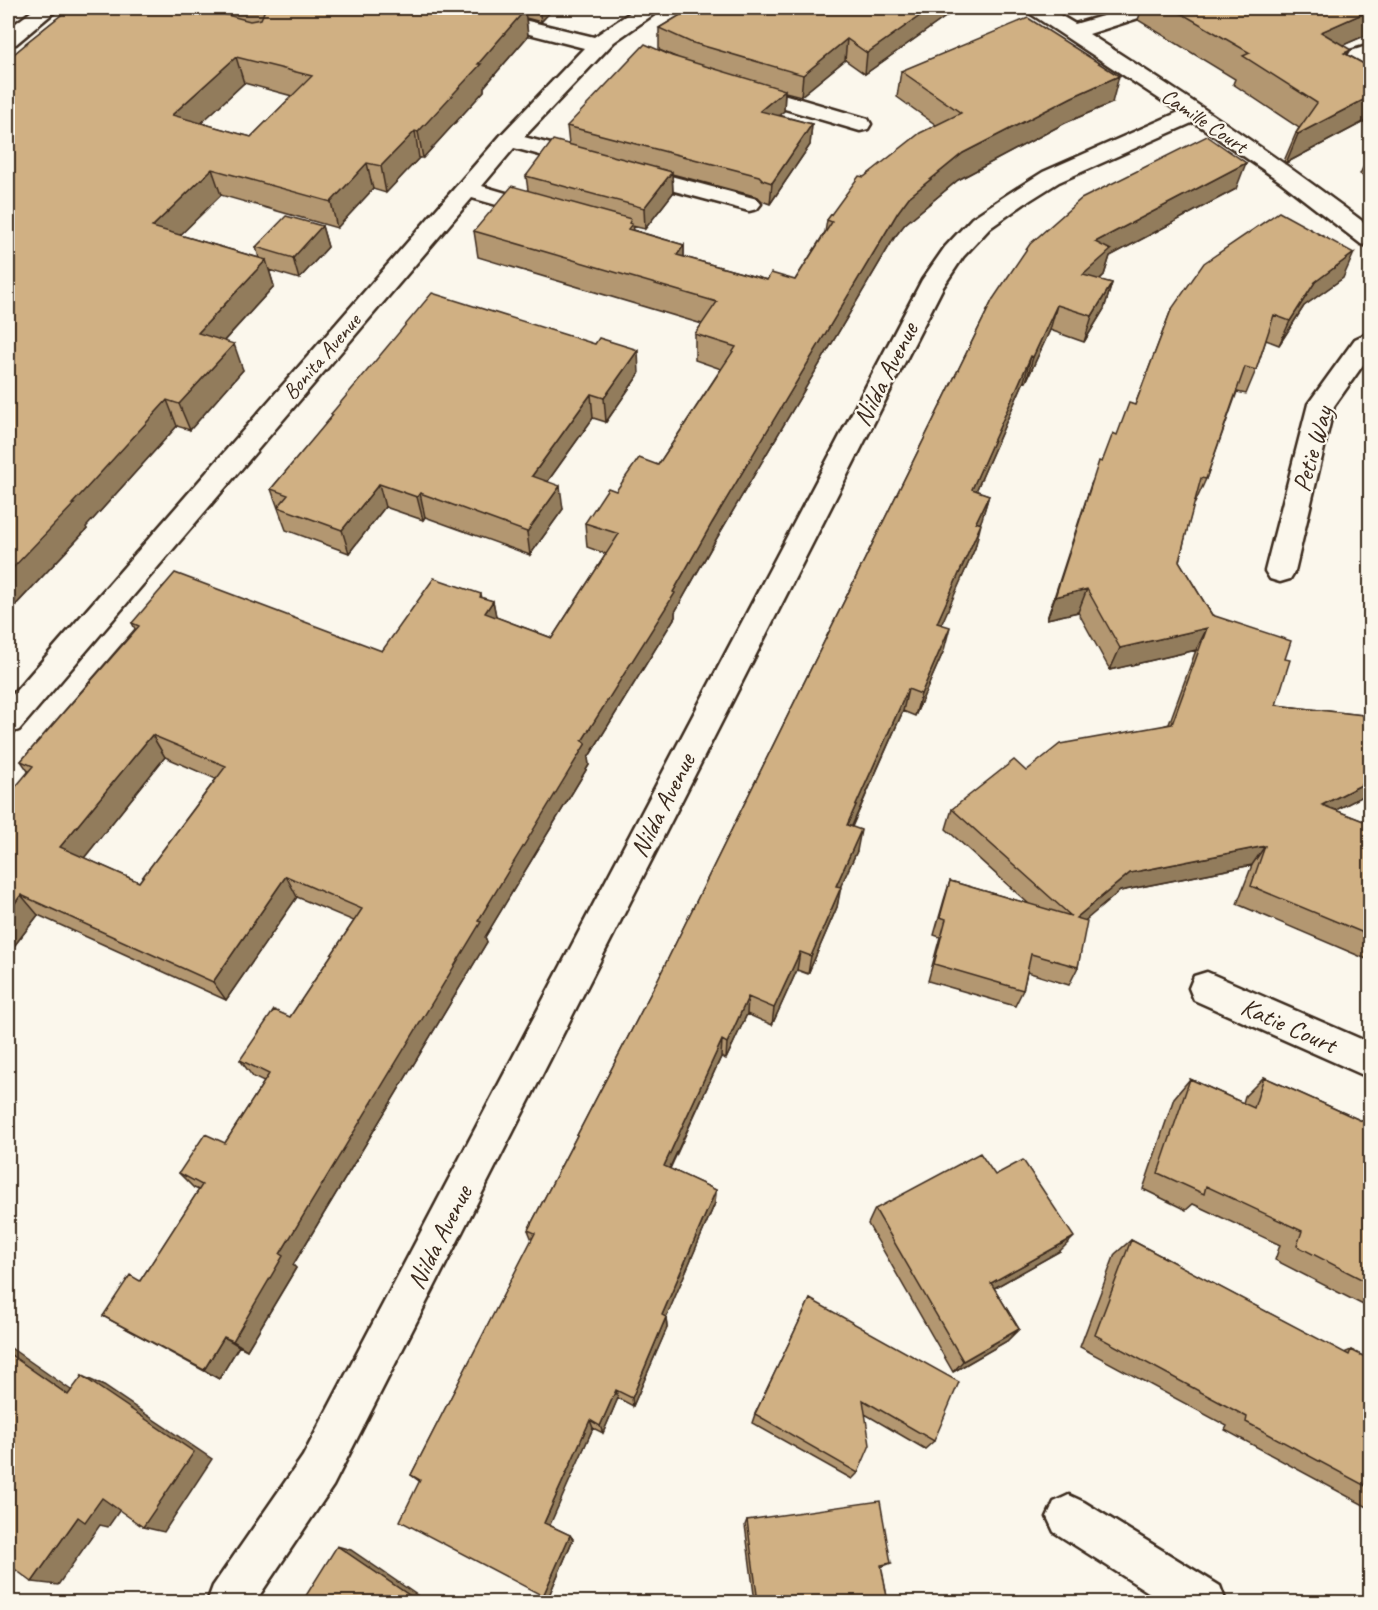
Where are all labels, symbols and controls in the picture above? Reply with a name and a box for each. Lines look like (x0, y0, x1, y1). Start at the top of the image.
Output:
street label: Camille Court (1156, 82, 1255, 161)
street label: Bonita Avenue (277, 306, 368, 406)
street label: Nilda Avenue (845, 316, 926, 432)
street label: Petie Way (1285, 401, 1341, 496)
street label: Nilda Avenue (622, 747, 703, 863)
street label: Katie Court (1236, 990, 1344, 1062)
street label: Nilda Avenue (399, 1179, 480, 1295)

